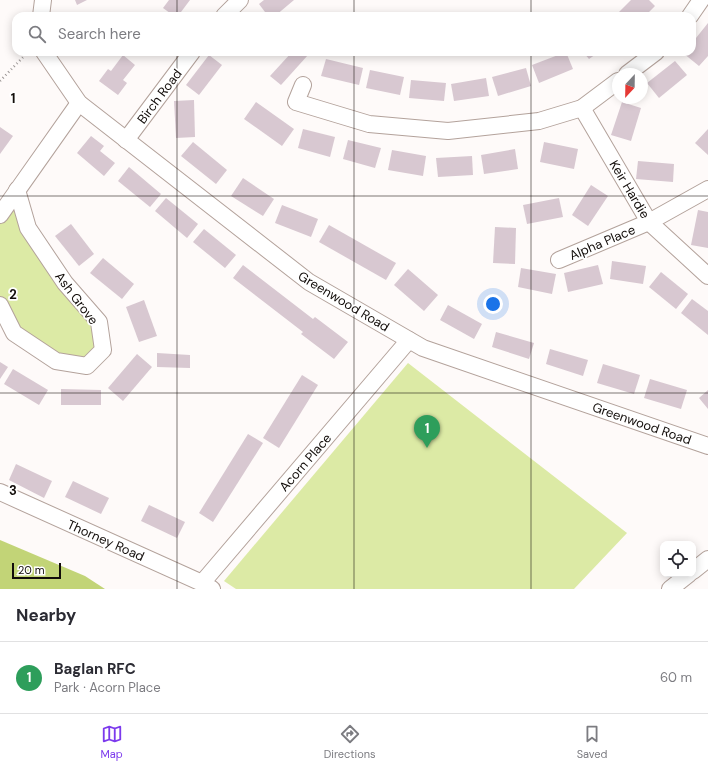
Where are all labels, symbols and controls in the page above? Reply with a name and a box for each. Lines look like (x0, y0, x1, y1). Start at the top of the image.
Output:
search box (12, 12, 696, 56)
icon: search (26, 23, 48, 45)
text: Search here (58, 24, 141, 44)
street label: Birch Road (133, 66, 185, 127)
north arrow (612, 68, 648, 104)
text: 1 (11, 90, 15, 107)
street label: Keir Hardie (606, 157, 654, 222)
street label: Alpha Place (567, 221, 638, 264)
street label: Greenwood Road (295, 267, 393, 335)
street label: Ash Grove (51, 269, 102, 328)
text: 2 (9, 286, 17, 303)
your location (483, 294, 503, 314)
street label: Greenwood Road (590, 399, 694, 448)
pin: 1 (414, 415, 440, 448)
street label: Acorn Place (276, 430, 335, 495)
text: 3 (9, 482, 17, 499)
street label: Thorney Road (65, 516, 147, 565)
map controls (660, 541, 696, 577)
button: locate (660, 541, 696, 577)
scale bar (12, 561, 61, 580)
text: 20 m (18, 563, 44, 577)
text: Nearby (16, 604, 76, 626)
text: Baglan RFC (54, 659, 136, 679)
text: 1 (27, 669, 31, 686)
text: 60 m (660, 669, 692, 686)
text: Park · Acorn Place (54, 679, 161, 696)
tab: Map (101, 723, 123, 761)
tab: Directions (324, 723, 376, 761)
tab: Saved (577, 723, 607, 761)

